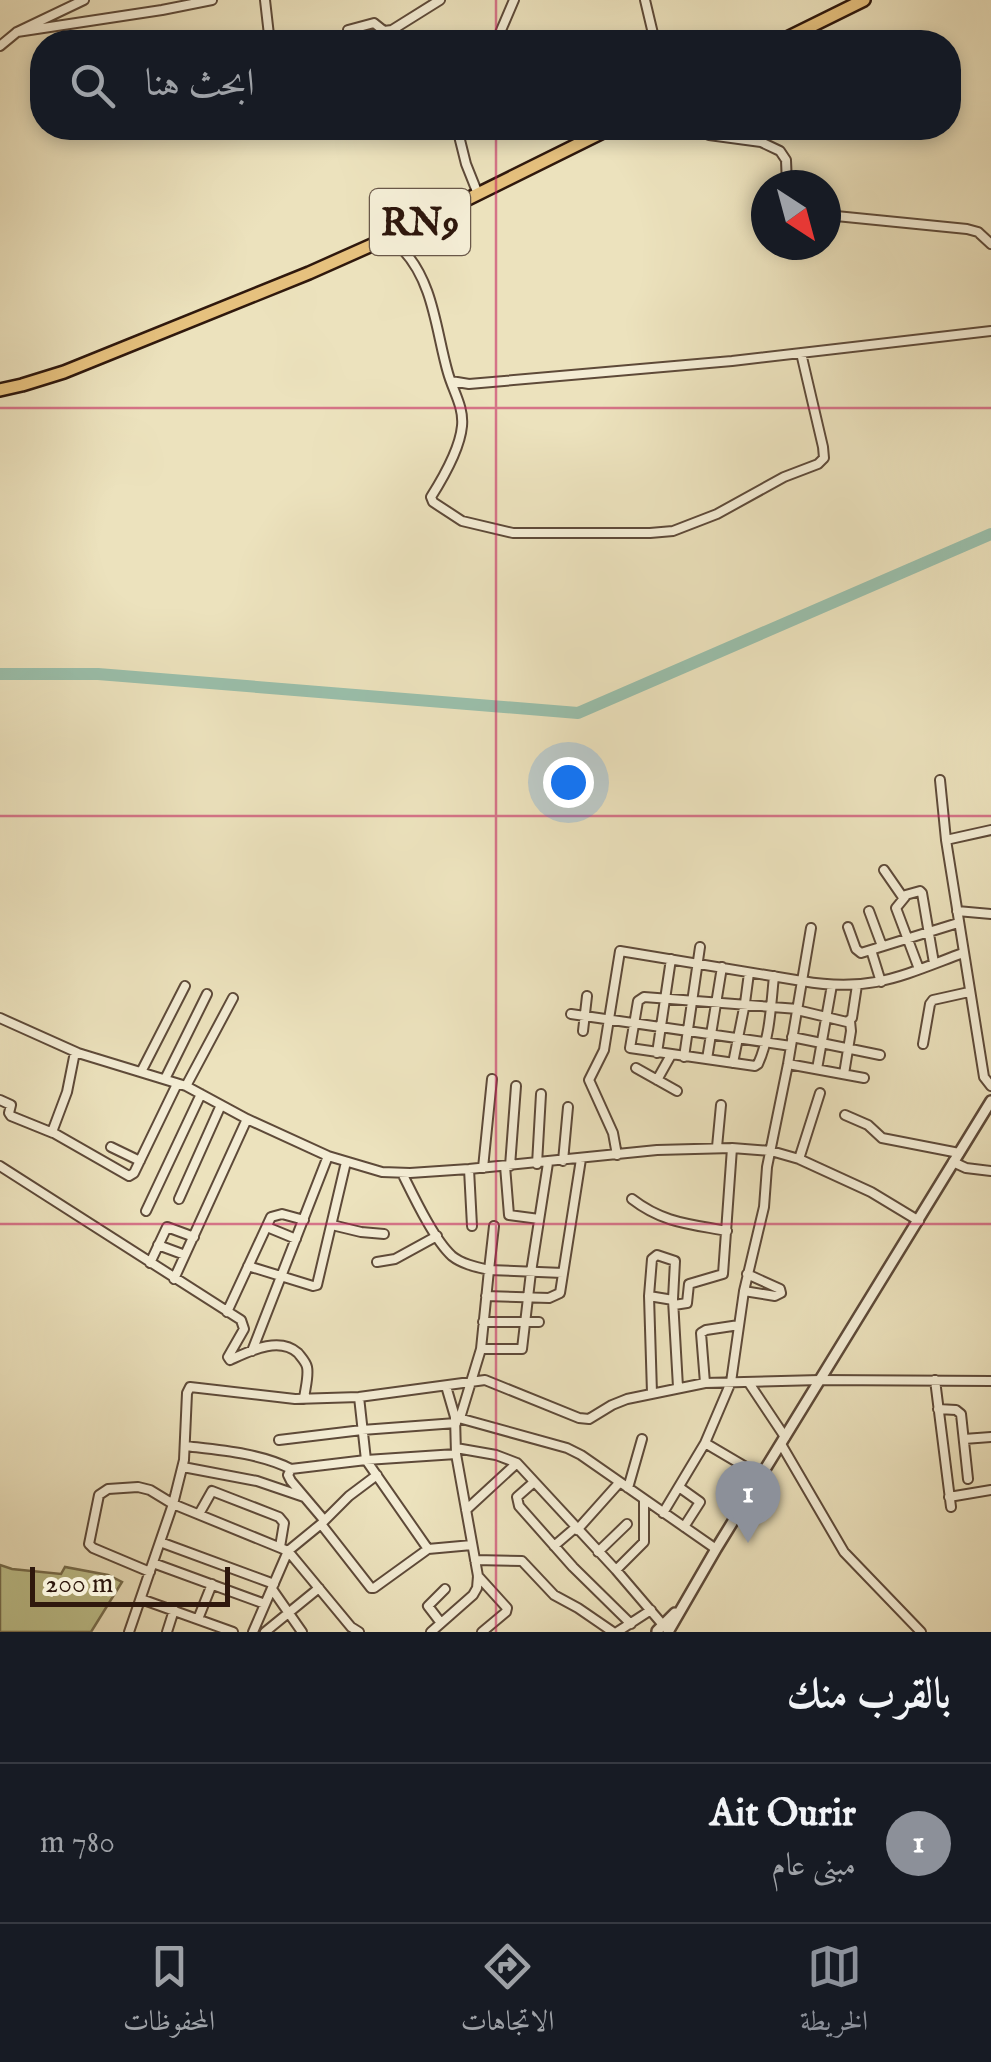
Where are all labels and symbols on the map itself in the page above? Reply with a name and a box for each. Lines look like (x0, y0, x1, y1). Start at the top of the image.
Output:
north arrow (751, 170, 841, 260)
road number: RN9 (370, 189, 470, 255)
your location (543, 757, 594, 808)
pin: 1 (716, 1460, 780, 1543)
scale bar (30, 1562, 230, 1606)

